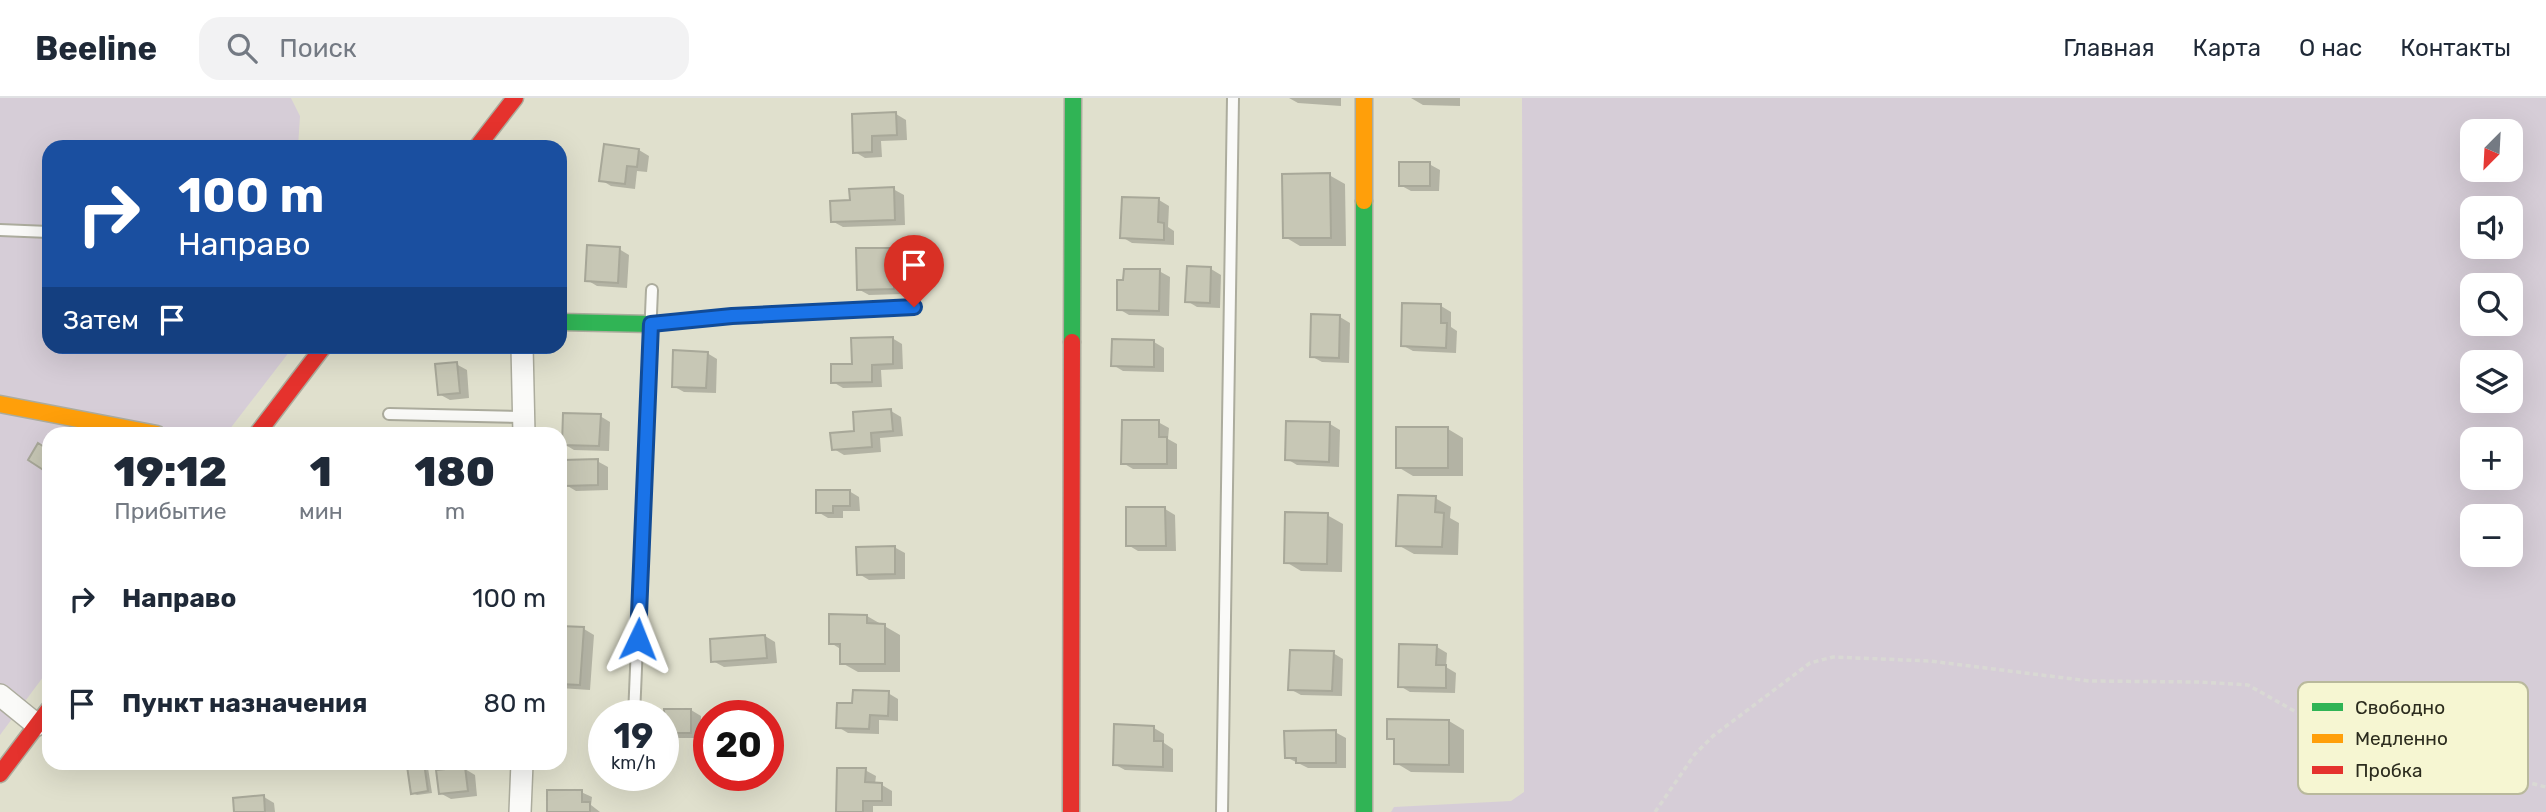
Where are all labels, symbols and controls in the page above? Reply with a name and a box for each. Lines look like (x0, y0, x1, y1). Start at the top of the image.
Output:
search box (199, 17, 689, 80)
text: Beeline (35, 29, 157, 68)
icon: search (223, 29, 261, 67)
text: Поиск (279, 33, 357, 64)
text: Главная (2063, 34, 2155, 62)
text: Карта (2193, 34, 2261, 62)
text: О нас (2299, 34, 2362, 62)
text: Контакты (2400, 34, 2511, 62)
north arrow (2460, 119, 2524, 182)
map controls (2460, 119, 2523, 567)
text: 100 m (178, 166, 324, 224)
icon: right (63, 168, 154, 259)
button: sound (2460, 196, 2523, 259)
text: Направо (178, 225, 311, 263)
pin (884, 235, 944, 307)
icon: arrive (895, 246, 933, 284)
button: search (2460, 273, 2523, 336)
icon: arrive (153, 301, 191, 339)
text: Затем (63, 305, 139, 336)
button: layers (2460, 350, 2523, 413)
button: + (2460, 427, 2523, 490)
text: 19:12 (114, 447, 227, 497)
text: 1 (310, 447, 332, 497)
text: 180 (415, 447, 495, 497)
text: Прибытие (114, 497, 227, 525)
text: мин (299, 497, 343, 525)
text: m (445, 497, 465, 525)
button: − (2460, 504, 2523, 567)
icon: right (63, 580, 101, 618)
text: Направо (122, 583, 236, 614)
text: 100 m (472, 583, 546, 614)
position arrow (601, 602, 675, 676)
legend (2298, 682, 2528, 794)
icon: arrive (63, 685, 101, 723)
text: Пункт назначения (122, 688, 367, 719)
text: 80 m (483, 688, 546, 719)
text: Свободно (2355, 696, 2445, 719)
speed limit sign: 20 (693, 700, 784, 791)
text: 19 (614, 715, 653, 757)
text: Медленно (2355, 727, 2448, 750)
text: km/h (611, 752, 656, 774)
text: Пробка (2355, 759, 2423, 782)

